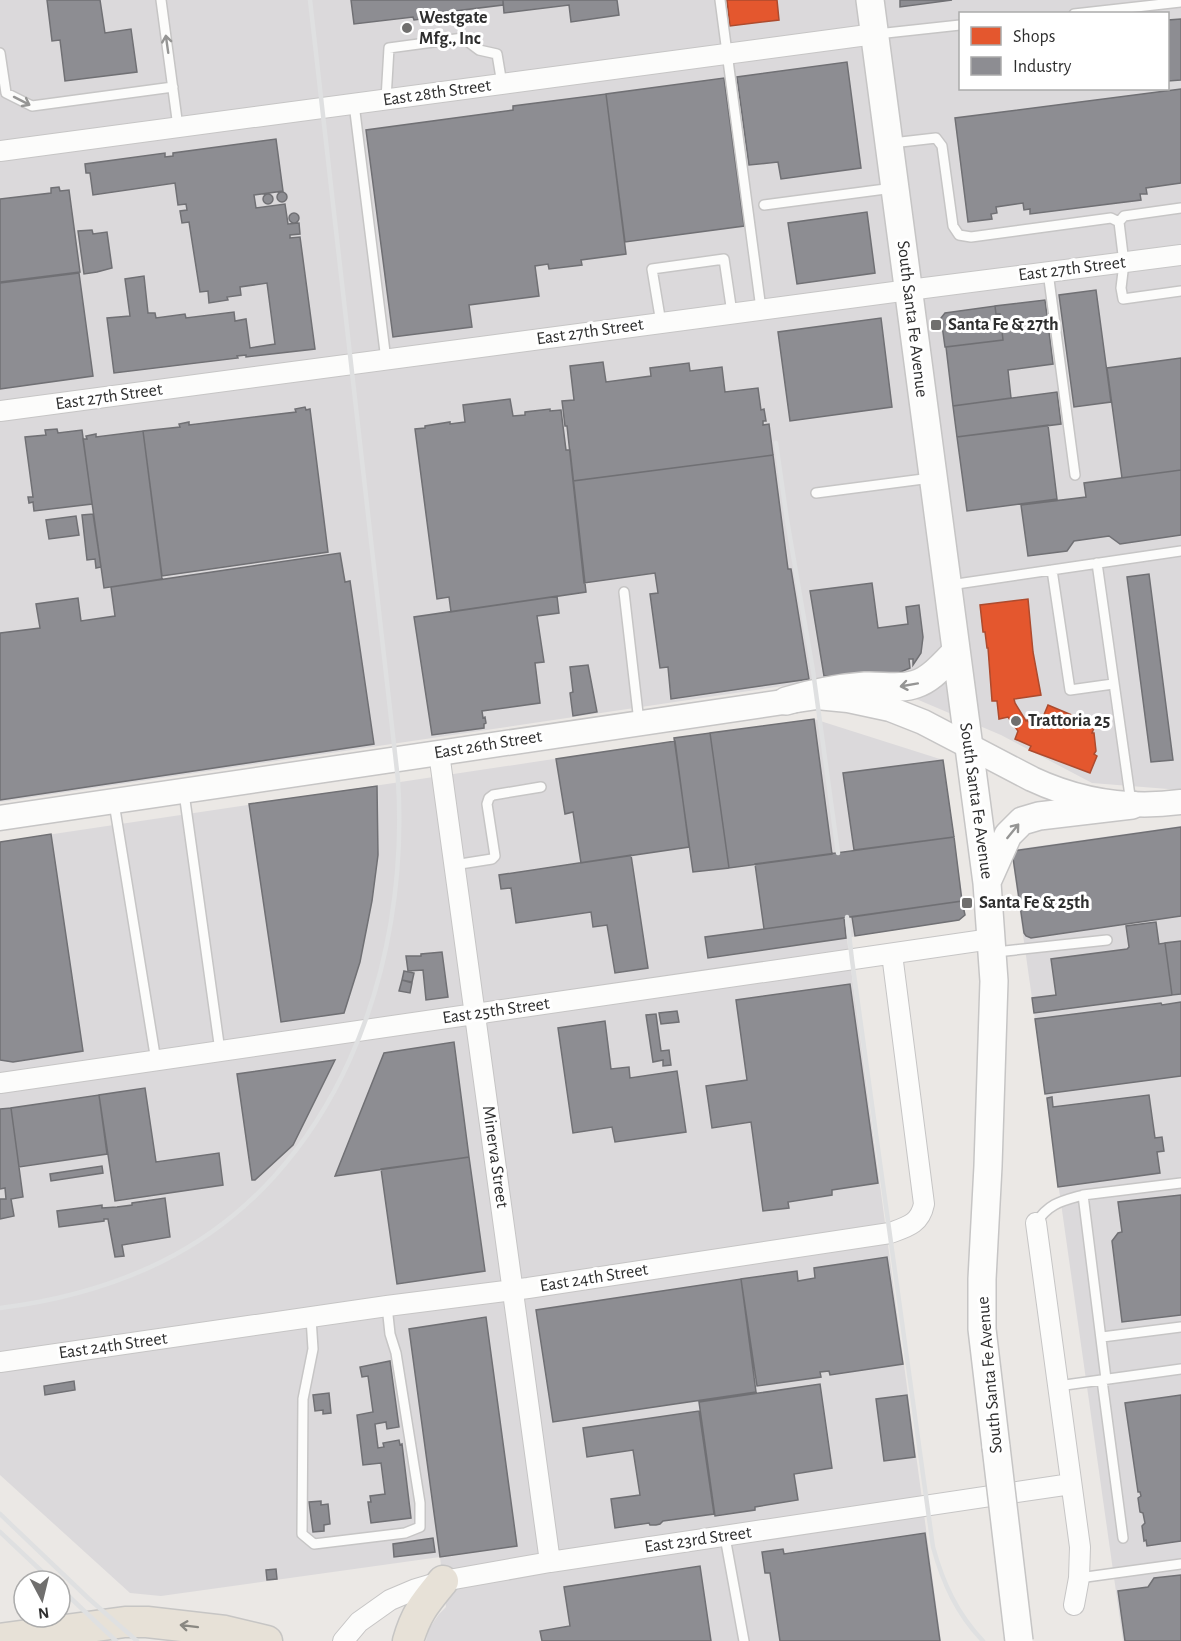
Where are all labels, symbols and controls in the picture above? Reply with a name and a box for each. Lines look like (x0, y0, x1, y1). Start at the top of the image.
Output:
place label: Westgate Mfg., Inc (419, 9, 488, 48)
legend (959, 12, 1169, 90)
marker: Westgate Mfg., Inc (400, 21, 414, 35)
text: Shops (1013, 28, 1055, 46)
one-way arrow (162, 34, 173, 54)
text: Industry (1013, 58, 1072, 76)
street label: East 28th Street (382, 76, 493, 110)
one-way arrow (13, 96, 31, 108)
street label: South Santa Fe Avenue (893, 240, 931, 398)
street label: East 27th Street (1017, 253, 1127, 285)
street label: East 27th Street (535, 316, 645, 348)
place label: Santa Fe & 27th (948, 316, 1059, 334)
marker: Santa Fe & 27th (929, 318, 943, 332)
street label: East 27th Street (54, 381, 164, 413)
one-way arrow (900, 680, 919, 691)
place label: Trattoria 25 (1028, 712, 1110, 730)
marker: Trattoria 25 (1009, 714, 1023, 728)
street label: South Santa Fe Avenue (956, 722, 996, 880)
street label: East 26th Street (433, 728, 544, 762)
one-way arrow (1006, 823, 1019, 839)
place label: Santa Fe & 25th (979, 894, 1090, 912)
marker: Santa Fe & 25th (960, 896, 974, 910)
street label: East 25th Street (441, 995, 551, 1027)
street label: Minerva Street (479, 1105, 511, 1210)
street label: East 24th Street (539, 1261, 650, 1295)
street label: South Santa Fe Avenue (974, 1296, 1006, 1454)
street label: East 24th Street (58, 1329, 169, 1363)
street label: East 23rd Street (643, 1524, 753, 1556)
north arrow (12, 1569, 72, 1629)
text: N (37, 1604, 50, 1622)
one-way arrow (180, 1620, 200, 1631)

